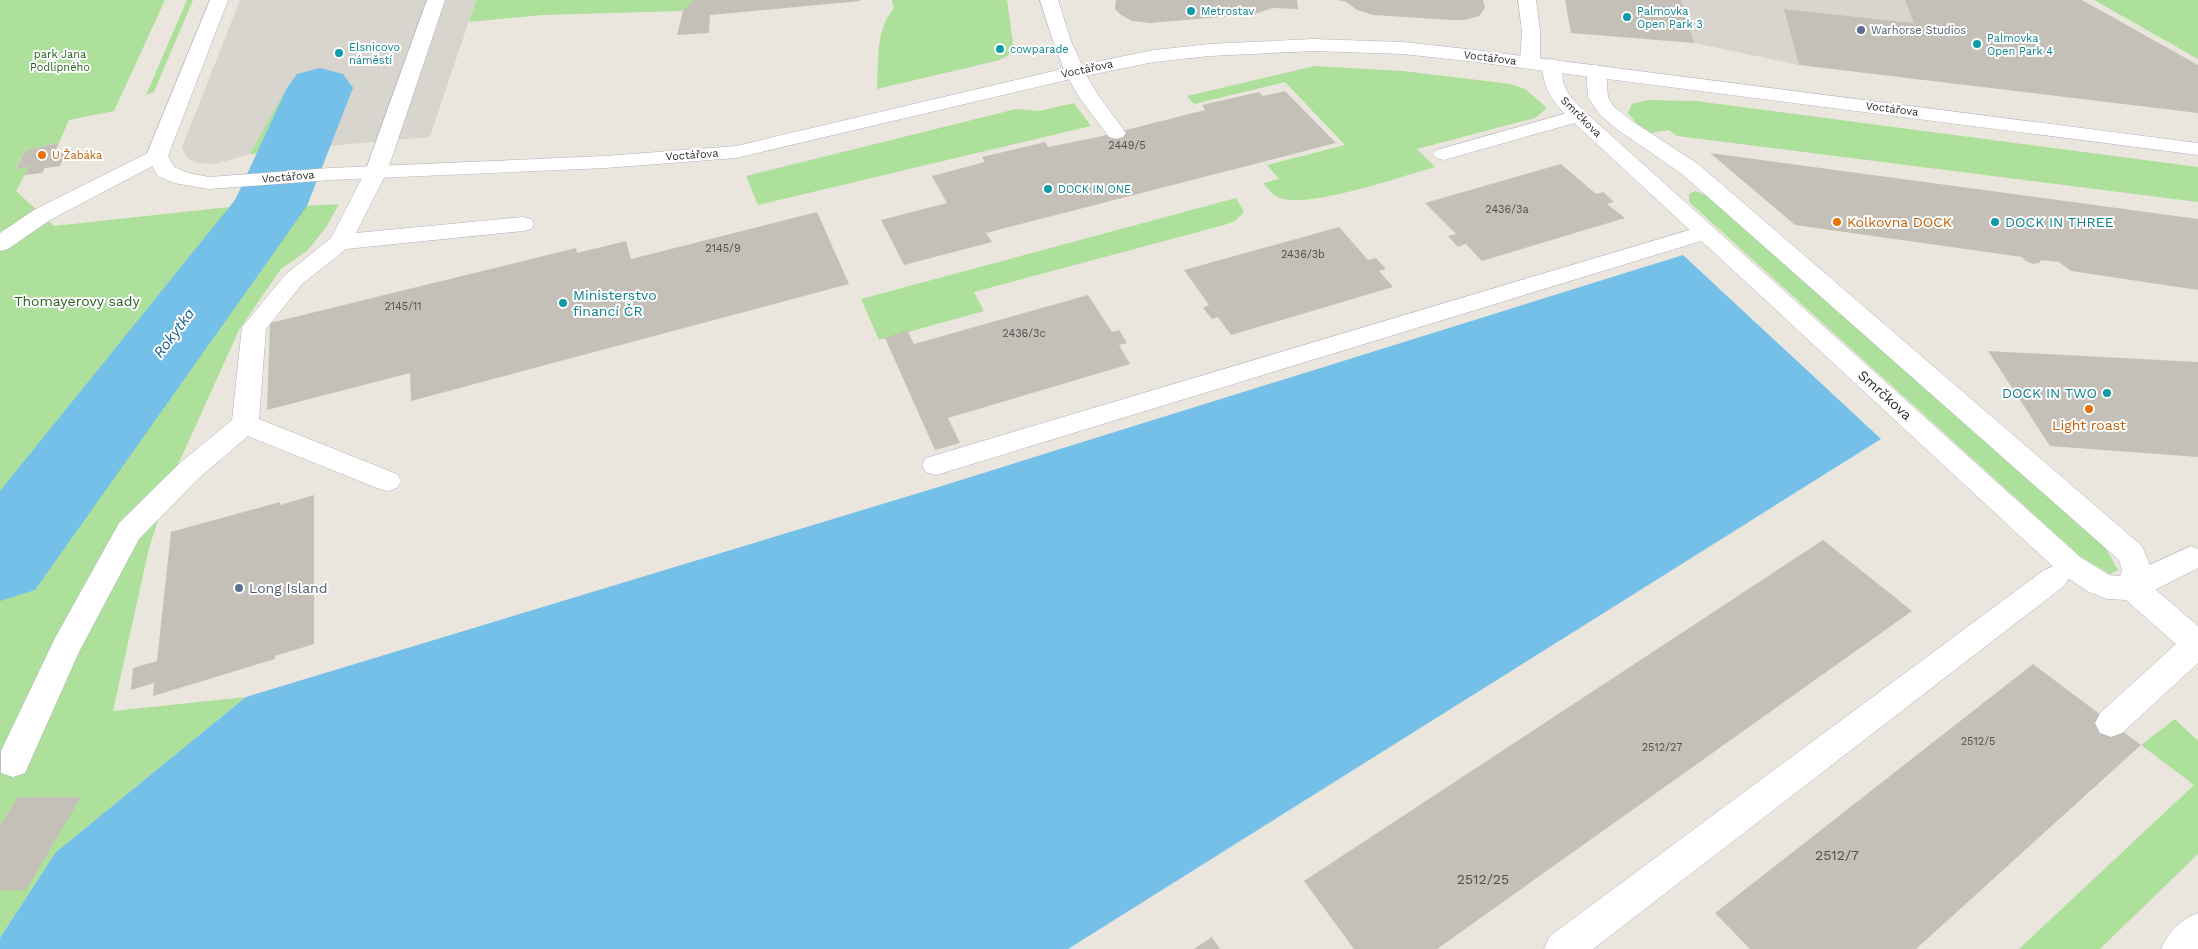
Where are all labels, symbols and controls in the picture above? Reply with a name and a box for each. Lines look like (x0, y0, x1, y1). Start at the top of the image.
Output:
marker: Metrostav (1185, 5, 1197, 17)
place label: Metrostav (1201, 5, 1254, 18)
place label: Palmovka Open Park 3 (1637, 5, 1703, 31)
marker: Palmovka Open Park 3 (1621, 11, 1633, 23)
marker: Warhorse Studios (1855, 24, 1867, 36)
place label: Warhorse Studios (1871, 24, 1966, 37)
place label: Palmovka Open Park 4 (1987, 32, 2053, 58)
marker: Palmovka Open Park 4 (1971, 38, 1983, 50)
place label: Elsnicovo náměstí (349, 41, 400, 67)
marker: cowparade (994, 43, 1006, 55)
place label: cowparade (1010, 43, 1069, 56)
marker: Elsnicovo náměstí (333, 47, 345, 59)
park label: park Jana Podlipného (30, 48, 90, 74)
street label: Voctářova (1463, 48, 1517, 68)
street label: Voctářova (1060, 57, 1114, 81)
street label: Smrčkova (1558, 94, 1604, 140)
street label: Voctářova (1865, 99, 1919, 119)
house number: 2449/5 (1108, 139, 1146, 152)
street label: Voctářova (665, 147, 719, 163)
place label: U Žabáka (52, 148, 102, 162)
marker: U Žabáka (36, 149, 48, 161)
street label: Voctářova (261, 168, 315, 186)
marker: DOCK IN ONE (1042, 183, 1054, 195)
place label: DOCK IN ONE (1058, 183, 1131, 196)
house number: 2436/3a (1485, 203, 1529, 216)
place label: Kolkovna DOCK (1847, 214, 1952, 230)
place label: DOCK IN THREE (2005, 214, 2114, 230)
marker: Kolkovna DOCK (1831, 216, 1843, 228)
marker: DOCK IN THREE (1989, 216, 2001, 228)
house number: 2145/9 (705, 242, 741, 255)
house number: 2436/3b (1281, 248, 1325, 261)
place label: Ministerstvo financí ČR (573, 287, 657, 319)
park label: Thomayerovy sady (14, 293, 141, 309)
marker: Ministerstvo financí ČR (557, 297, 569, 309)
house number: 2145/11 (384, 300, 422, 313)
water label: Rokytka (150, 305, 198, 361)
house number: 2436/3c (1002, 327, 1046, 340)
street label: Smrčkova (1855, 367, 1915, 423)
place label: DOCK IN TWO (2002, 385, 2097, 401)
marker: DOCK IN TWO (2101, 387, 2113, 399)
marker: Light roast (2083, 403, 2095, 415)
place label: Light roast (2052, 417, 2126, 433)
place label: Long Island (249, 580, 328, 596)
marker: Long Island (233, 582, 245, 594)
house number: 2512/5 (1961, 735, 1995, 748)
house number: 2512/27 (1642, 741, 1682, 754)
house number: 2512/7 (1815, 847, 1859, 863)
house number: 2512/25 (1457, 871, 1509, 887)

